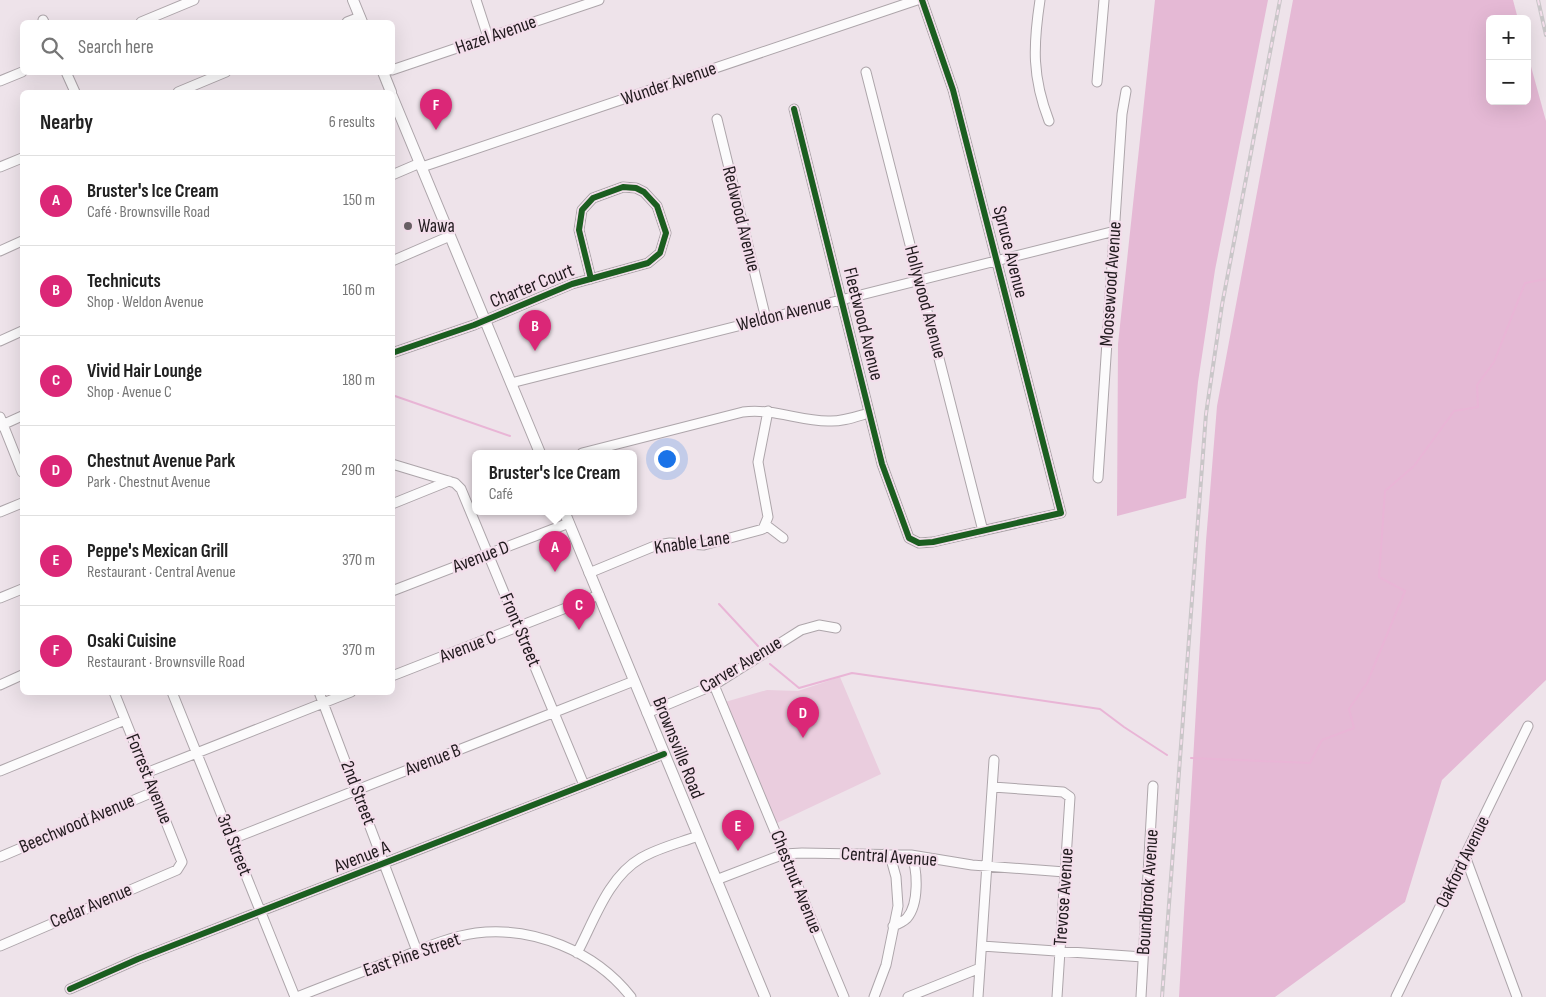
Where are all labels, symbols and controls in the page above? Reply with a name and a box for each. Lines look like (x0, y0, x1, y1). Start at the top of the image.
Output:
street label: Hazel Avenue (452, 10, 540, 60)
map controls (1486, 15, 1531, 105)
button: + (1486, 15, 1531, 60)
search box (20, 20, 395, 75)
icon: search (38, 34, 66, 62)
text: Search here (78, 36, 154, 59)
street label: Wunder Avenue (619, 57, 719, 111)
button: − (1486, 60, 1531, 105)
pin: F (420, 89, 452, 130)
text: Nearby (40, 110, 93, 135)
text: 6 results (329, 113, 375, 132)
street label: Redwood Avenue (717, 164, 765, 274)
text: Bruster's Ice Cream (87, 180, 219, 203)
text: A (52, 191, 60, 210)
text: 150 m (343, 191, 375, 210)
text: Café · Brownsville Road (87, 203, 210, 222)
street label: Spruce Avenue (987, 204, 1033, 300)
place label: Wawa (418, 215, 455, 238)
marker: Wawa (402, 220, 414, 232)
street label: Moosewood Avenue (1095, 221, 1127, 347)
street label: Hollywood Avenue (899, 243, 951, 361)
street label: Charter Court (487, 259, 577, 313)
street label: Fleetwood Avenue (838, 265, 888, 383)
text: Technicuts (87, 270, 161, 293)
text: B (52, 281, 60, 300)
text: 160 m (342, 281, 375, 300)
street label: Weldon Avenue (734, 291, 834, 337)
text: Shop · Weldon Avenue (87, 293, 204, 312)
pin: B (519, 310, 551, 351)
text: Vivid Hair Lounge (87, 360, 202, 383)
text: C (52, 371, 60, 390)
text: 180 m (342, 371, 375, 390)
text: Shop · Avenue C (87, 383, 172, 402)
your location (654, 446, 680, 472)
text: Chestnut Avenue Park (87, 450, 235, 473)
popup (472, 450, 637, 515)
text: D (52, 461, 60, 480)
text: 290 m (341, 461, 375, 480)
text: Bruster's Ice Cream (489, 462, 620, 485)
text: Park · Chestnut Avenue (87, 473, 210, 492)
text: Café (489, 485, 513, 504)
street label: Knable Lane (653, 526, 731, 560)
pin: A (539, 531, 571, 572)
street label: Avenue D (448, 536, 513, 579)
text: Peppe's Mexican Grill (87, 540, 228, 563)
text: E (53, 551, 59, 570)
text: 370 m (342, 551, 375, 570)
text: Restaurant · Central Avenue (87, 563, 236, 582)
pin: C (563, 589, 595, 630)
street label: Front Street (494, 590, 546, 670)
street label: Avenue C (436, 626, 500, 669)
text: Osaki Cuisine (87, 630, 176, 653)
street label: Carver Avenue (696, 632, 786, 698)
text: F (53, 641, 59, 660)
text: 370 m (342, 641, 375, 660)
text: Restaurant · Brownsville Road (87, 653, 245, 672)
street label: Brownsville Road (647, 694, 709, 802)
pin: D (787, 697, 819, 738)
street label: Forrest Avenue (121, 731, 177, 827)
street label: Avenue B (401, 739, 464, 781)
street label: 2nd Street (335, 758, 381, 829)
street label: Beechwood Avenue (16, 789, 138, 859)
pin: E (722, 810, 754, 851)
street label: 3rd Street (211, 811, 257, 879)
street label: Oakford Avenue (1431, 812, 1495, 912)
street label: Chestnut Avenue (765, 827, 827, 937)
street label: Boundbrook Avenue (1132, 828, 1164, 956)
street label: Avenue A (330, 836, 394, 878)
street label: Central Avenue (840, 842, 938, 872)
street label: Trevose Avenue (1049, 847, 1079, 947)
street label: Cedar Avenue (47, 878, 135, 934)
street label: East Pine Street (361, 928, 464, 982)

